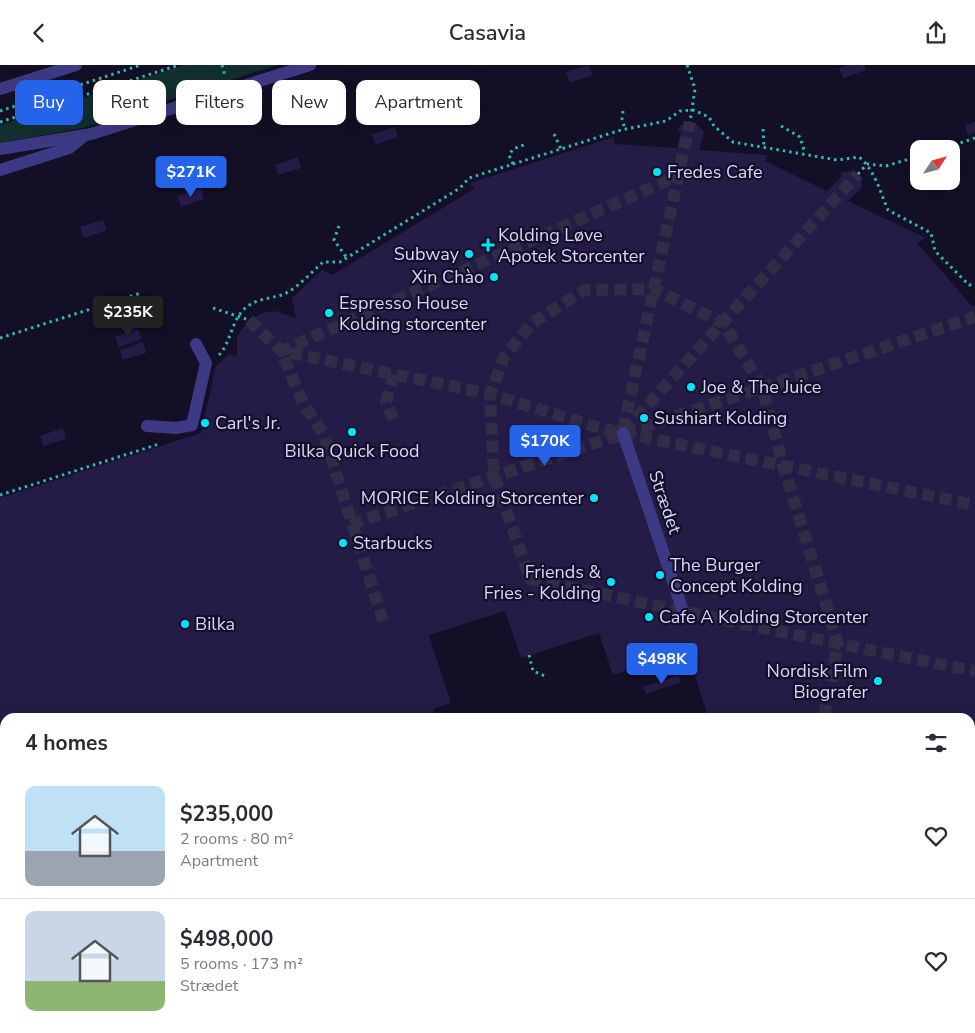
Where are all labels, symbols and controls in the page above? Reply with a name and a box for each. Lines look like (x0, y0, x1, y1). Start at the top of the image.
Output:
text: Casavia (449, 18, 526, 48)
icon: back (25, 19, 53, 47)
icon: share (922, 19, 950, 47)
chip: Buy (15, 80, 83, 125)
chip: Rent (93, 80, 166, 125)
chip: Filters (176, 80, 262, 125)
chip: New (272, 80, 346, 125)
chip: Apartment (356, 80, 480, 125)
north arrow (910, 140, 960, 190)
map controls (910, 140, 960, 190)
pin: $271K (156, 155, 226, 198)
place label: Fredes Cafe (667, 160, 763, 184)
text: $271K (166, 161, 216, 183)
marker: Fredes Cafe (651, 166, 663, 178)
place label: Kolding Løve Apotek Storcenter (498, 223, 645, 268)
marker: Kolding Løve Apotek Storcenter (482, 239, 494, 251)
place label: Subway (394, 242, 460, 266)
marker: Subway (463, 248, 475, 260)
place label: Xin Chào (411, 265, 484, 289)
marker: Xin Chào (488, 271, 500, 283)
place label: Espresso House Kolding storcenter (339, 291, 487, 336)
pin: $235K (93, 295, 163, 338)
text: $235K (103, 301, 153, 323)
marker: Espresso House Kolding storcenter (323, 307, 335, 319)
place label: Joe & The Juice (700, 375, 821, 399)
marker: Joe & The Juice (685, 381, 697, 393)
place label: Sushiart Kolding (654, 406, 787, 430)
place label: Carl's Jr. (215, 411, 281, 435)
marker: Sushiart Kolding (638, 412, 650, 424)
marker: Carl's Jr. (199, 417, 211, 429)
pin: $170K (510, 425, 580, 467)
marker: Bilka Quick Food (346, 426, 358, 438)
text: $170K (520, 430, 570, 452)
place label: Bilka Quick Food (285, 439, 419, 463)
street label: Strædet (643, 467, 687, 538)
place label: MORICE Kolding Storcenter (361, 486, 585, 510)
marker: MORICE Kolding Storcenter (588, 492, 600, 504)
place label: Starbucks (353, 531, 433, 555)
marker: Starbucks (337, 537, 349, 549)
place label: The Burger Concept Kolding (670, 553, 803, 598)
place label: Friends & Fries - Kolding (484, 560, 602, 605)
marker: The Burger Concept Kolding (654, 569, 666, 581)
marker: Friends & Fries - Kolding (605, 576, 617, 588)
place label: Cafe A Kolding Storcenter (659, 605, 869, 629)
marker: Cafe A Kolding Storcenter (643, 611, 655, 623)
place label: Bilka (195, 612, 235, 636)
marker: Bilka (179, 618, 191, 630)
pin: $498K (627, 643, 697, 685)
text: $498K (637, 648, 687, 670)
place label: Nordisk Film Biografer (767, 659, 869, 704)
marker: Nordisk Film Biografer (872, 675, 884, 687)
text: 4 homes (25, 729, 108, 757)
icon: filters (922, 729, 950, 757)
text: $235,000 (180, 800, 273, 828)
icon: home (65, 806, 125, 866)
icon: heart (922, 822, 950, 850)
text: 2 rooms · 80 m² (180, 828, 293, 850)
text: Apartment (180, 850, 258, 872)
text: $498,000 (180, 925, 273, 953)
icon: home (65, 931, 125, 991)
icon: heart (922, 947, 950, 975)
text: 5 rooms · 173 m² (180, 953, 303, 975)
text: Strædet (180, 975, 238, 997)

